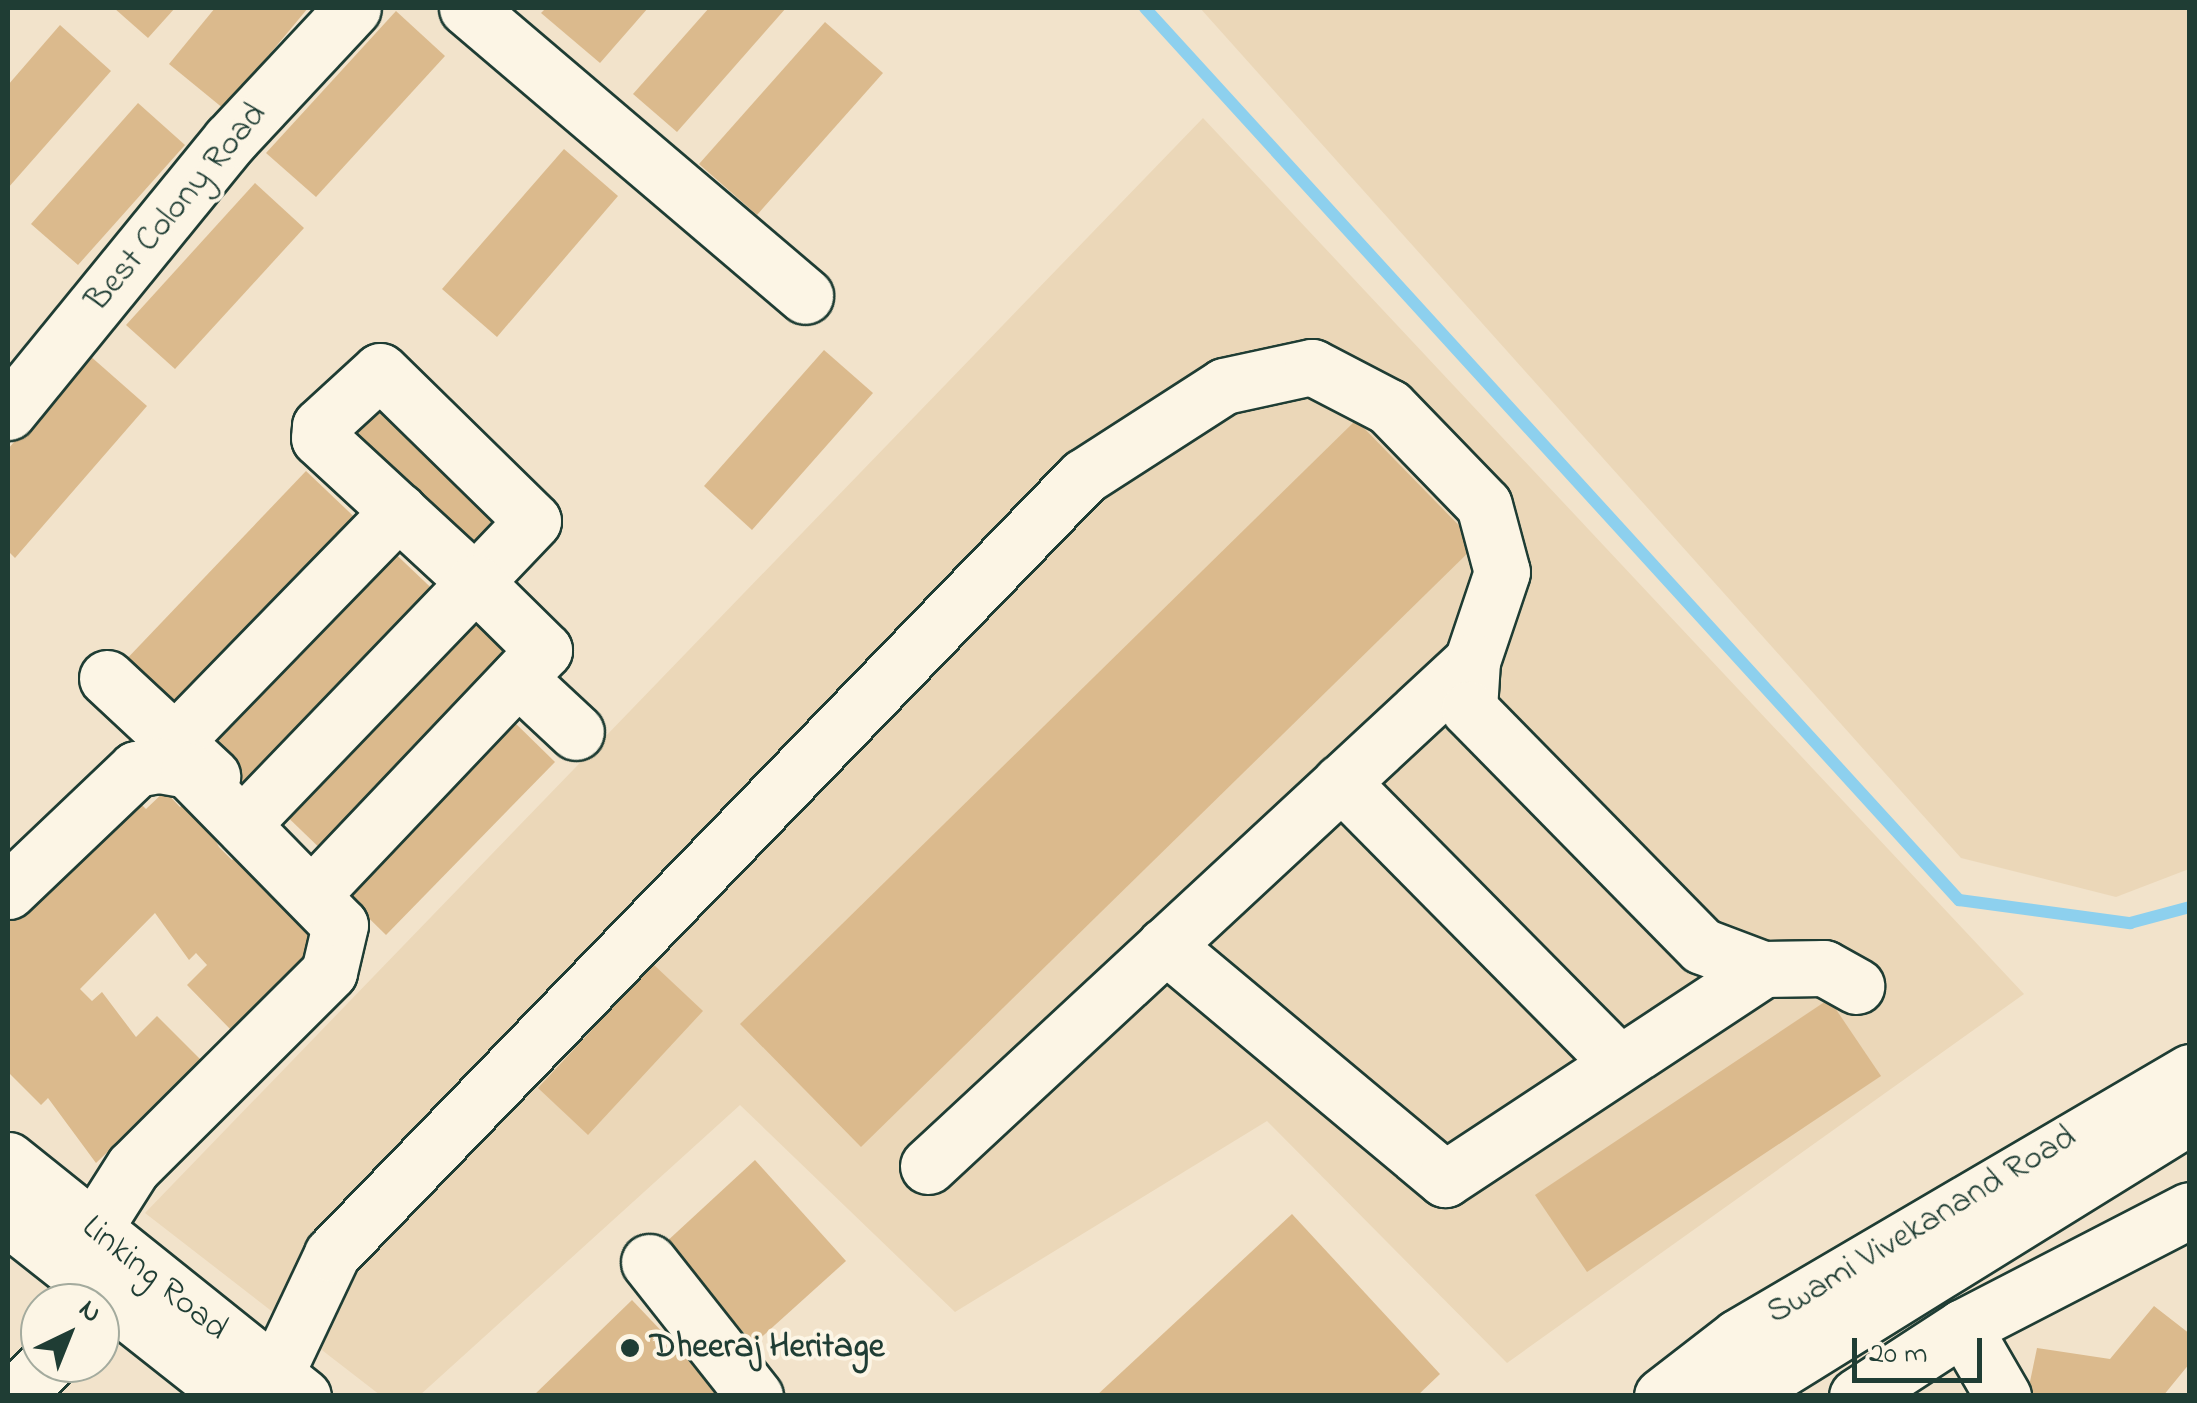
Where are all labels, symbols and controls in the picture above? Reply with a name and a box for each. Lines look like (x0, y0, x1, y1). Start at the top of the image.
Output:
street label: Best Colony Road (77, 95, 277, 321)
street label: Swami Vivekanand Road (1760, 1117, 2084, 1335)
street label: Linking Road (72, 1207, 236, 1351)
north arrow (20, 1283, 120, 1383)
text: N (69, 1291, 110, 1334)
scale bar (1857, 1318, 1987, 1380)
place label: Dheeraj Heritage (650, 1327, 884, 1369)
text: 20 m (1869, 1333, 1928, 1377)
marker: Dheeraj Heritage (619, 1337, 641, 1359)

